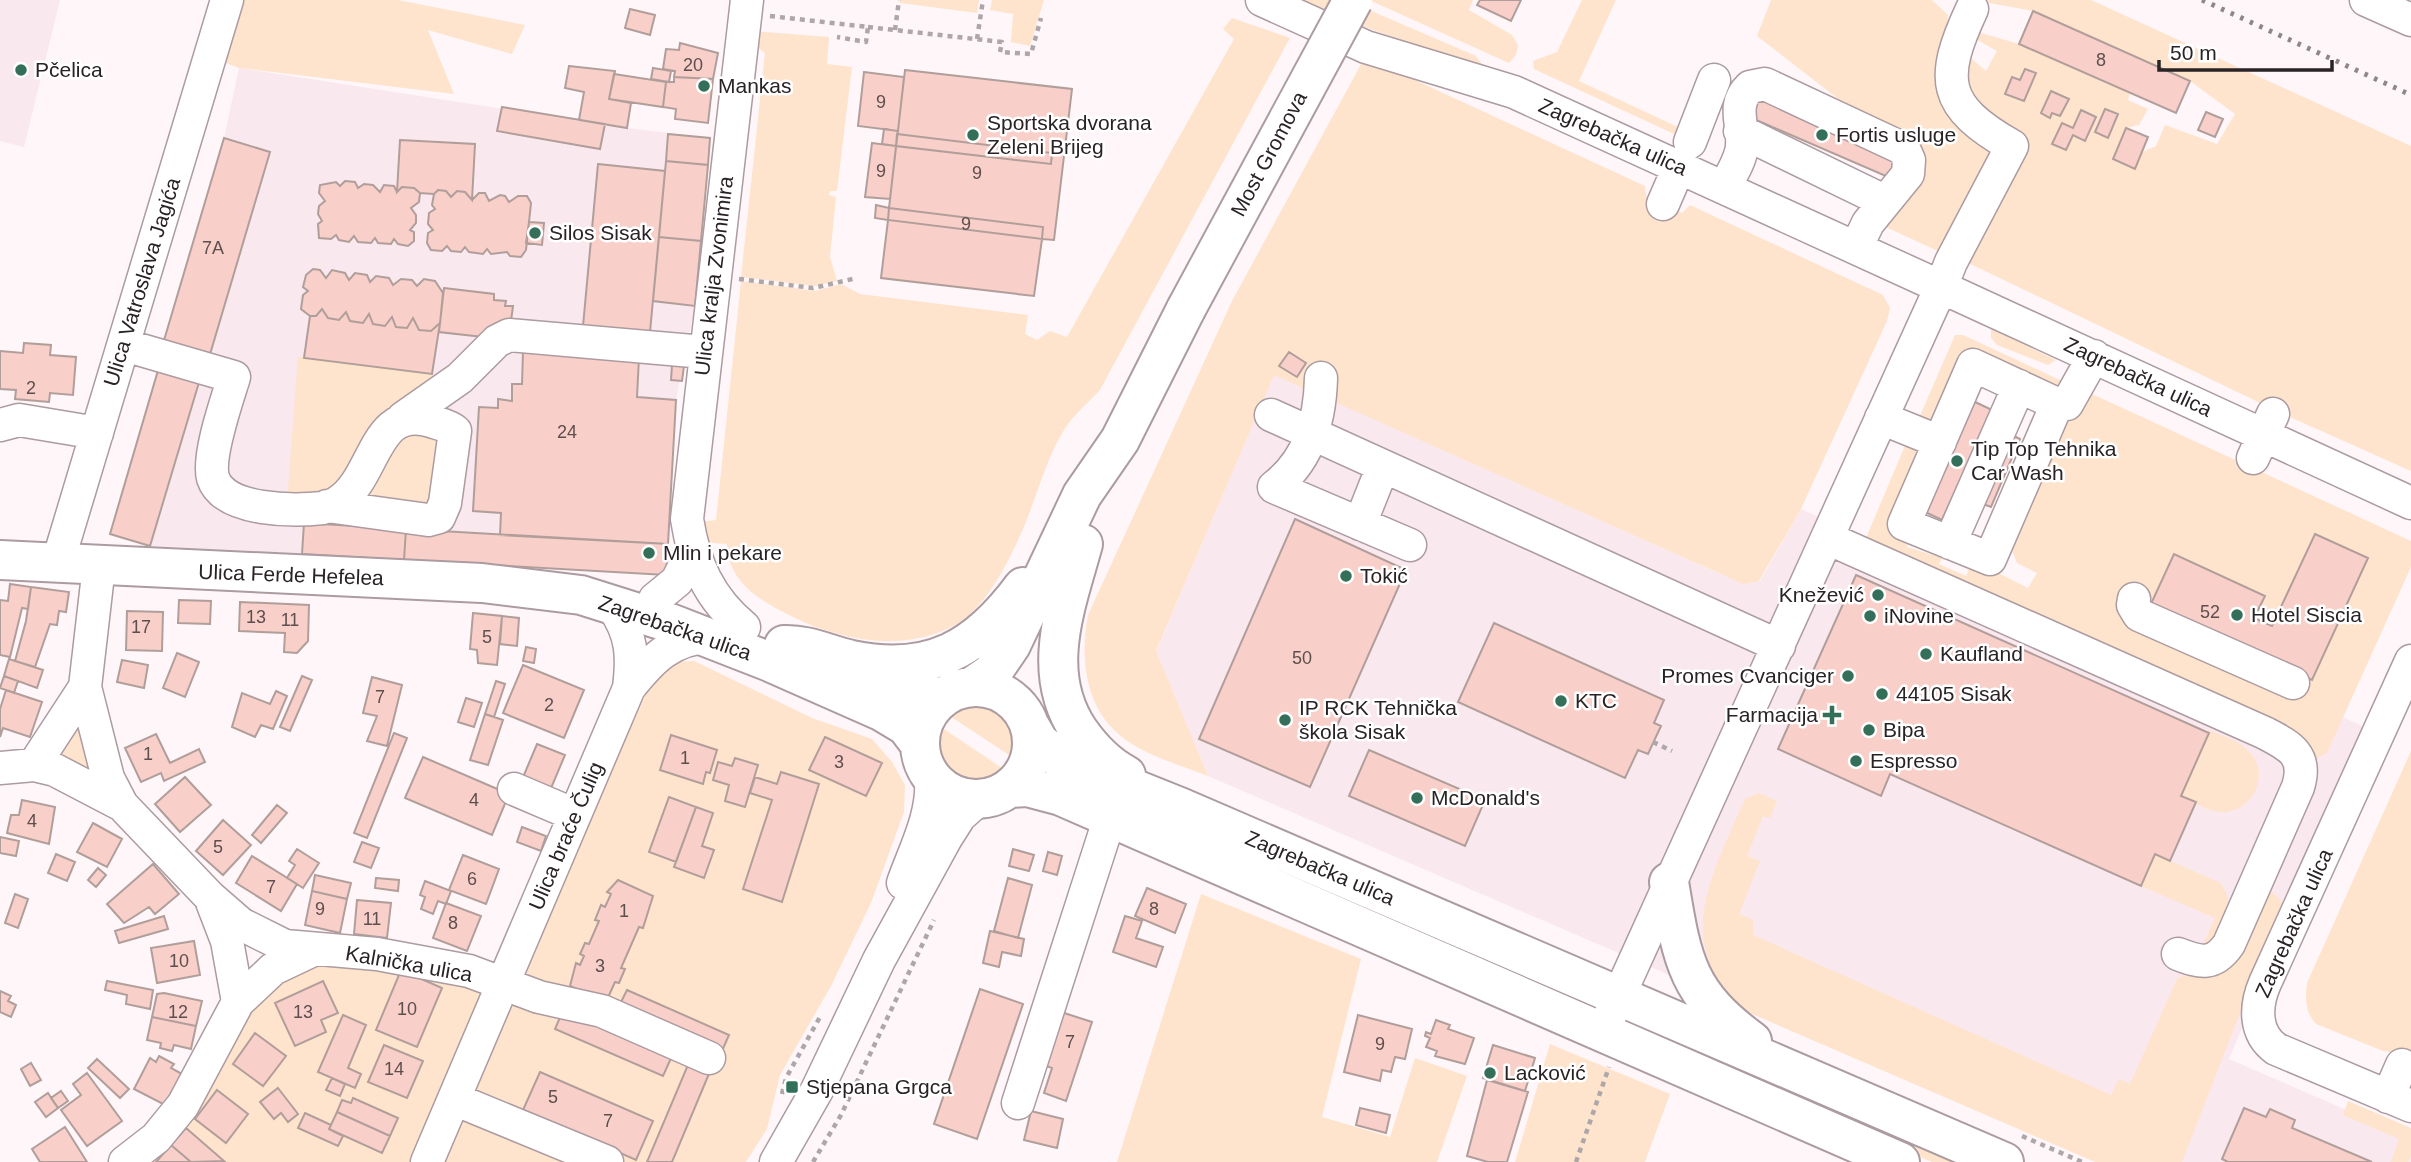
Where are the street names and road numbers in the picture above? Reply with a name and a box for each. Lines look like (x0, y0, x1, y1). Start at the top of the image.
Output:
street label: Most Gromova (1226, 87, 1311, 220)
street label: Zagrebačka ulica (1535, 94, 1691, 180)
street label: Ulica Vatroslava Jagića (99, 175, 184, 389)
street label: Ulica kralja Zvonimira (690, 175, 737, 377)
street label: Zagrebačka ulica (2061, 332, 2216, 421)
street label: Ulica Ferde Hefelea (198, 560, 384, 589)
street label: Zagrebačka ulica (596, 591, 755, 665)
street label: Ulica braće Čulig (524, 758, 607, 913)
street label: Zagrebačka ulica (1242, 826, 1399, 909)
street label: Zagrebačka ulica (2251, 845, 2337, 1001)
street label: Kalnička ulica (344, 941, 475, 986)

